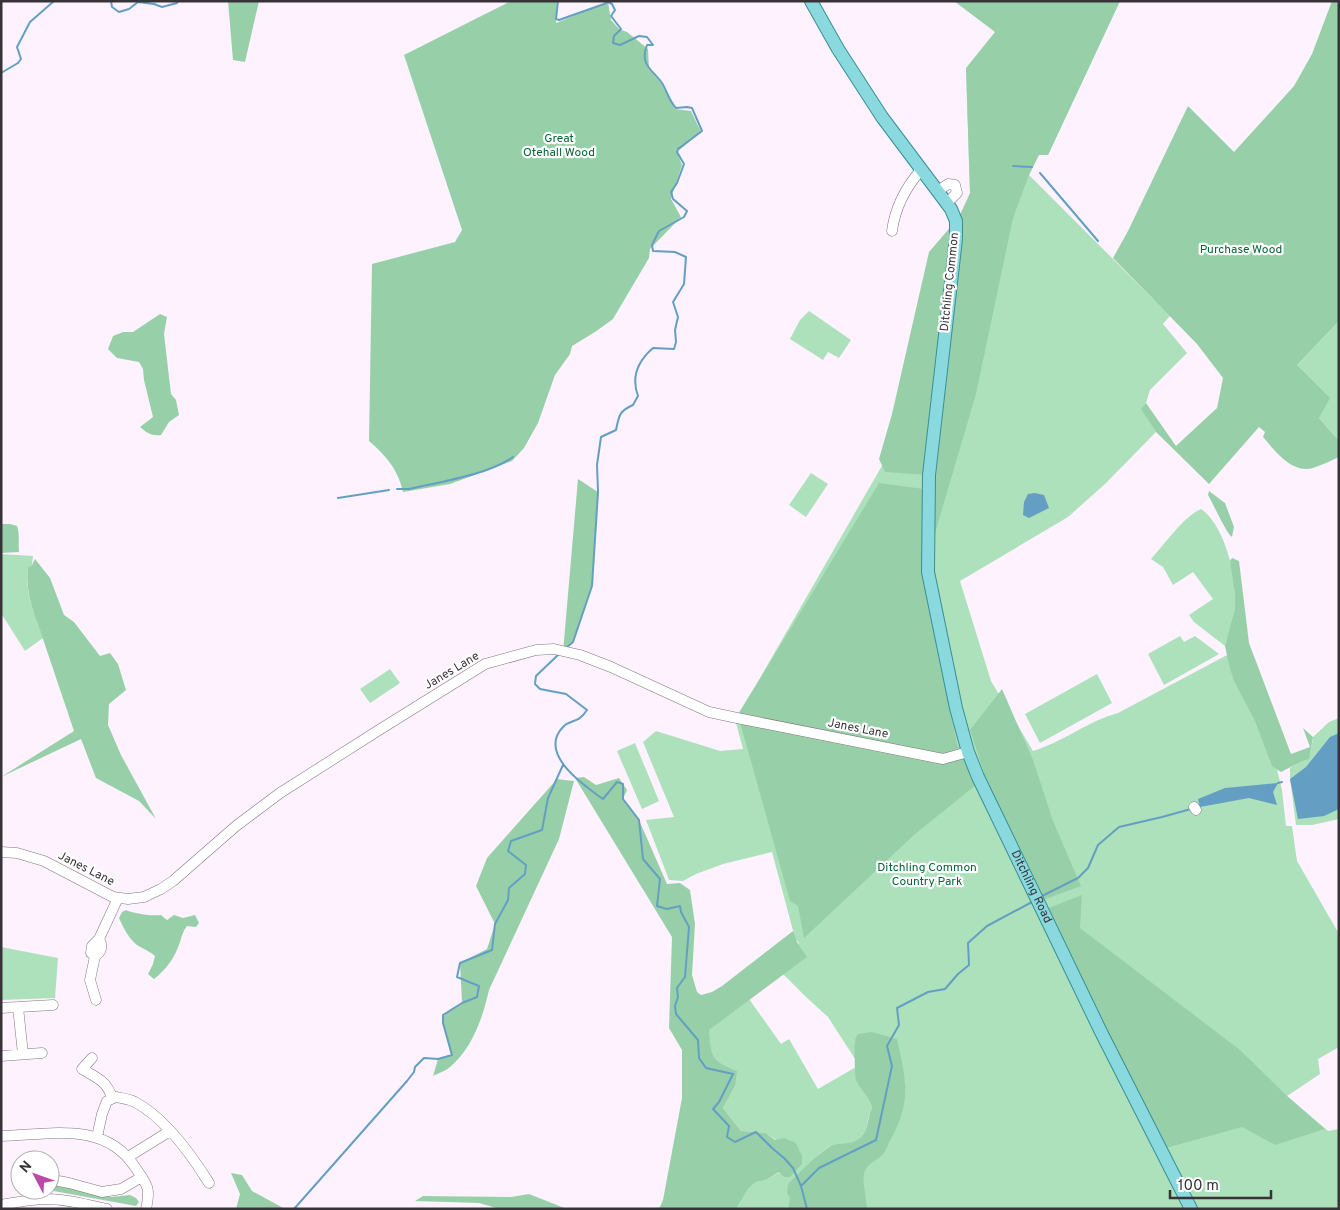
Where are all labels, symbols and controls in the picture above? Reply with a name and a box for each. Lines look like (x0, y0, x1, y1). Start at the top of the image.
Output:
park label: Great Otehall Wood (523, 131, 595, 161)
street label: Ditchling Common (937, 232, 963, 332)
park label: Purchase Wood (1200, 242, 1282, 258)
street label: Janes Lane (422, 648, 482, 694)
street label: Janes Lane (826, 715, 890, 743)
street label: Janes Lane (55, 848, 117, 890)
street label: Ditchling Road (1007, 848, 1055, 926)
park label: Ditchling Common Country Park (877, 860, 977, 890)
north arrow (10, 1150, 60, 1200)
text: N (17, 1158, 36, 1177)
scale bar (1170, 1168, 1271, 1200)
text: 100 m (1178, 1177, 1219, 1196)

